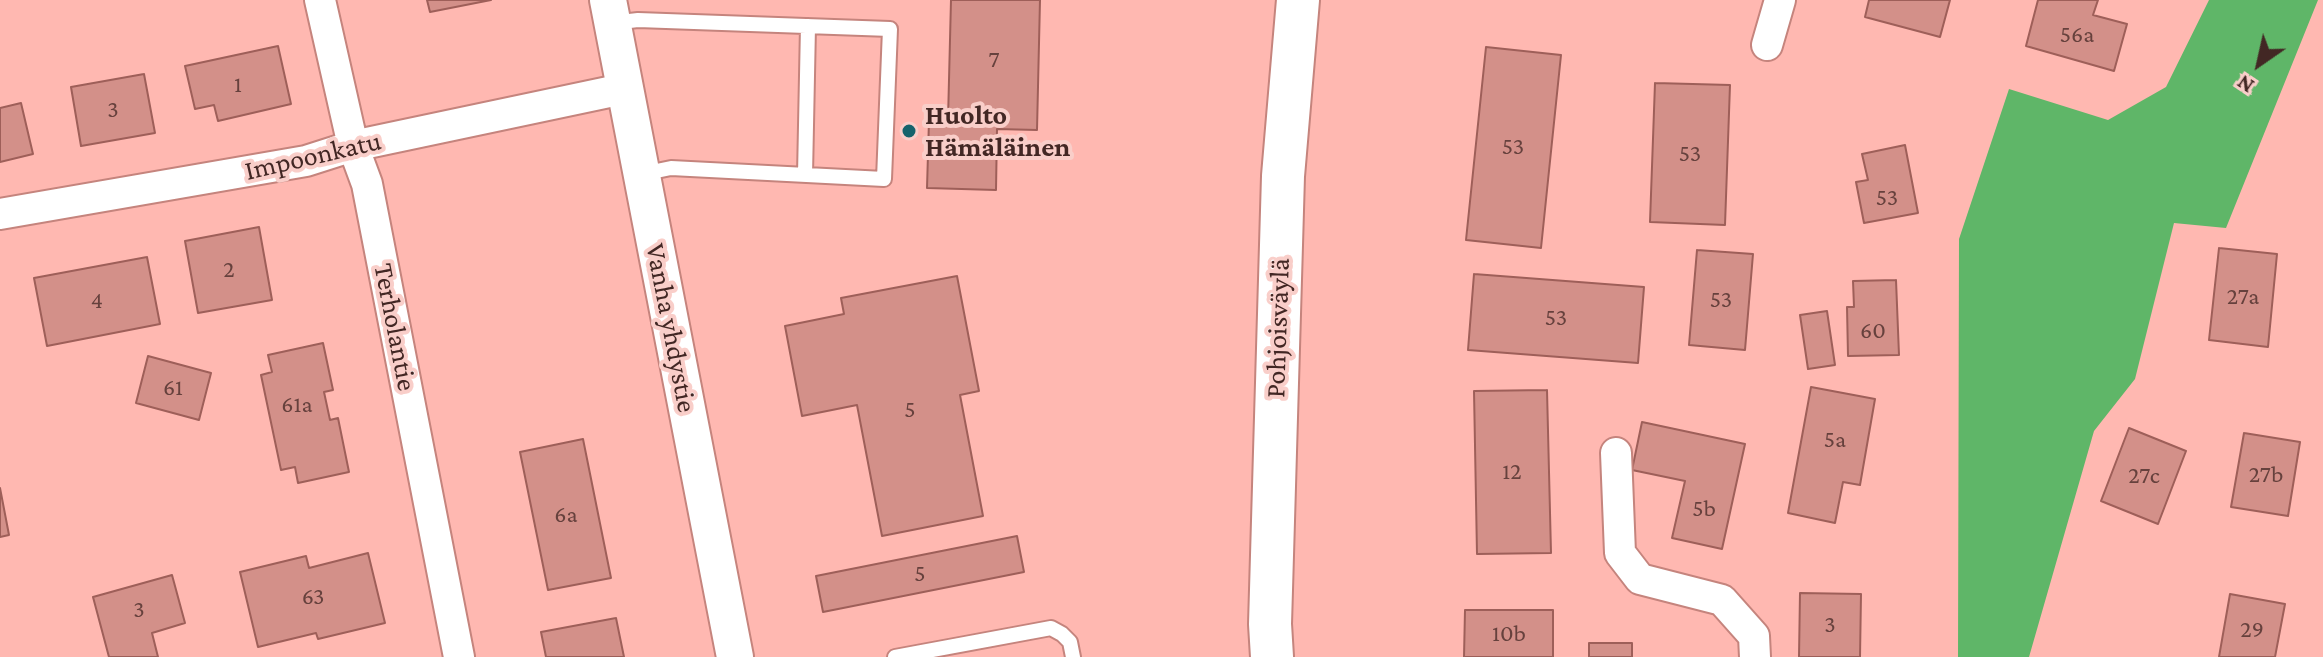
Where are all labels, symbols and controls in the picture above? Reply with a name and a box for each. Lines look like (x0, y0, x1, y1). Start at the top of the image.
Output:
house number: 56a (2060, 21, 2094, 49)
north arrow (2219, 24, 2299, 104)
house number: 7 (988, 46, 1000, 74)
text: N (2232, 70, 2259, 99)
house number: 1 (234, 71, 242, 99)
house number: 3 (107, 96, 119, 124)
place label: Huolto Hämäläinen (925, 98, 1070, 164)
marker: Huolto Hämäläinen (900, 122, 918, 140)
street label: Impoonkatu (242, 124, 384, 188)
house number: 53 (1502, 133, 1524, 161)
house number: 53 (1679, 140, 1701, 168)
house number: 53 (1876, 184, 1898, 212)
street label: Vanha yhdystie (638, 241, 704, 415)
house number: 2 (223, 256, 235, 284)
street label: Pohjoisväylä (1259, 257, 1297, 399)
street label: Terholantie (366, 260, 424, 394)
house number: 27a (2227, 283, 2259, 311)
house number: 53 (1710, 286, 1732, 314)
house number: 4 (91, 287, 103, 315)
house number: 53 (1545, 304, 1567, 332)
house number: 60 (1860, 317, 1886, 345)
house number: 61 (163, 374, 183, 402)
house number: 61a (281, 391, 313, 419)
house number: 5 (904, 396, 916, 424)
house number: 5a (1824, 426, 1846, 454)
house number: 12 (1502, 458, 1522, 486)
house number: 27b (2249, 461, 2283, 489)
house number: 27c (2128, 462, 2160, 490)
house number: 5b (1692, 495, 1716, 523)
house number: 6a (554, 501, 578, 529)
house number: 5 (914, 560, 926, 588)
house number: 63 (302, 583, 324, 611)
house number: 3 (133, 596, 145, 624)
house number: 3 (1824, 611, 1836, 639)
house number: 29 (2240, 616, 2264, 644)
house number: 10b (1492, 620, 1526, 648)

